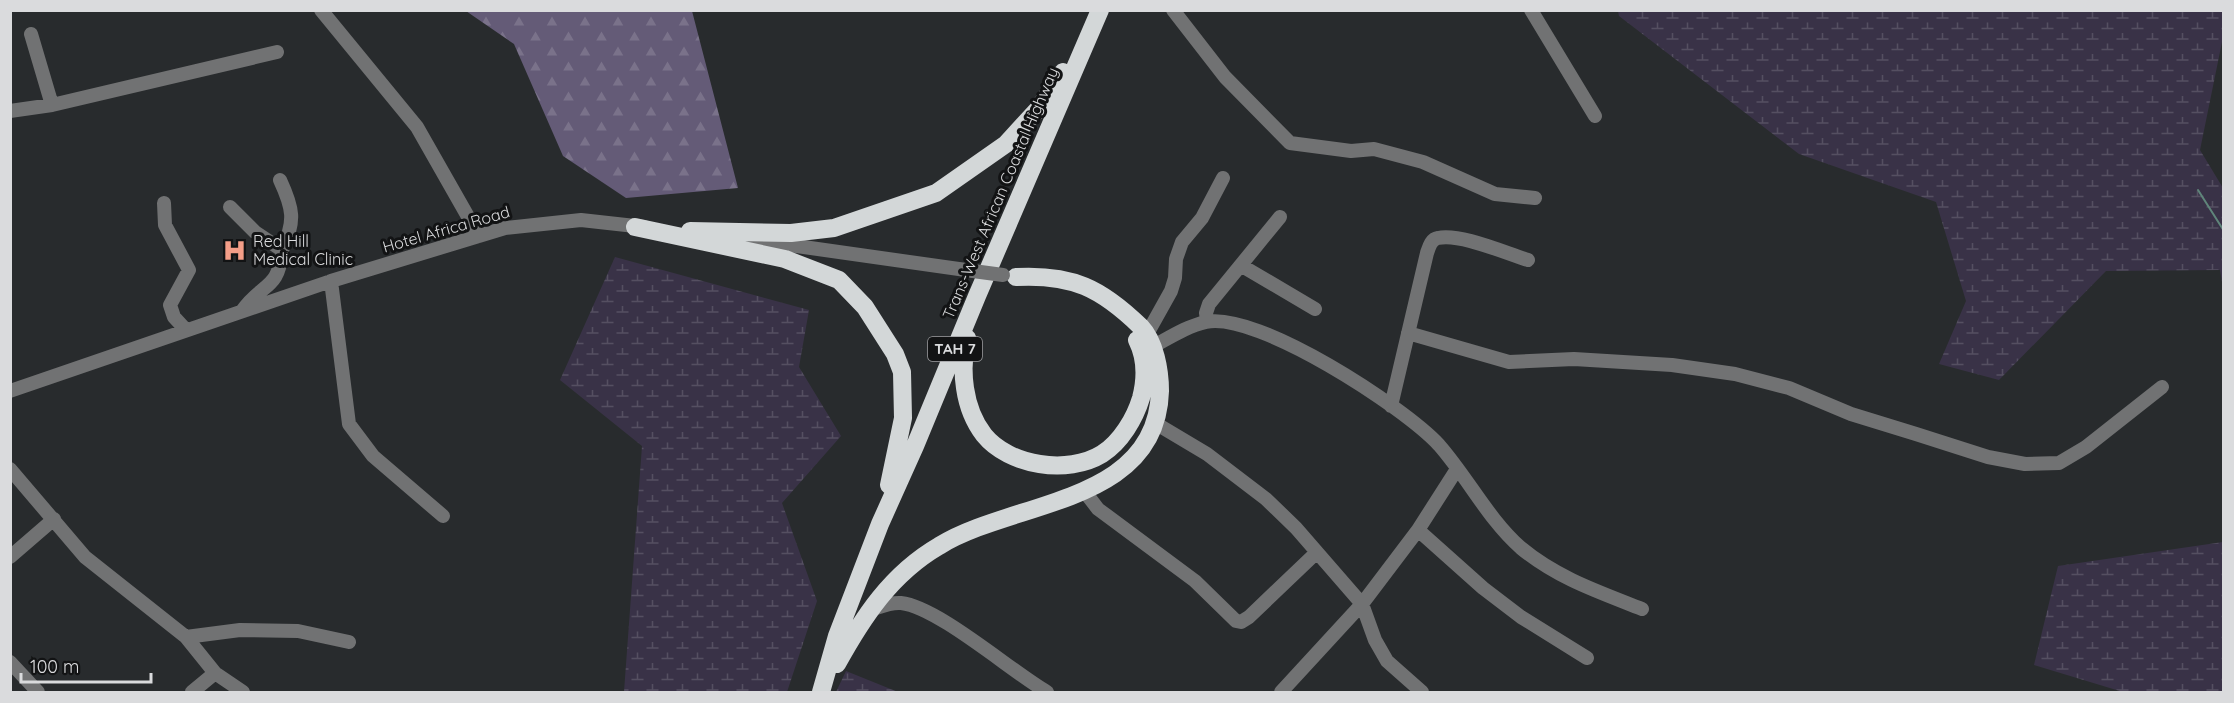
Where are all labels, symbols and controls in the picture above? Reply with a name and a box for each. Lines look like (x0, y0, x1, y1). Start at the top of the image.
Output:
street label: Trans-West African Coastal Highway (938, 64, 1062, 322)
street label: Hotel Africa Road (380, 201, 512, 257)
place label: Red Hill Medical Clinic (253, 231, 353, 269)
hospital icon: Red Hill Medical Clinic (222, 237, 248, 263)
road number: TAH 7 (928, 337, 982, 361)
scale bar (21, 646, 152, 684)
text: 100 m (30, 655, 79, 678)

